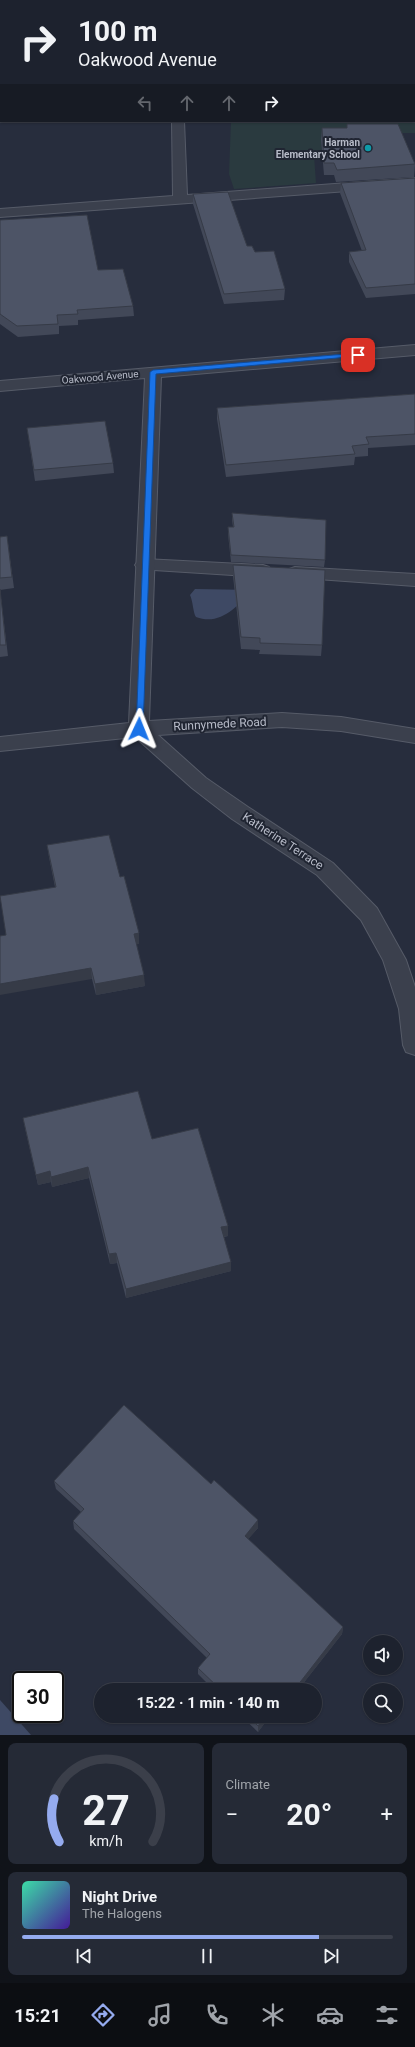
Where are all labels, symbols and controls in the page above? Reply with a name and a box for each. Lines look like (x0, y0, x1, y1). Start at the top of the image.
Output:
text: 100 m (78, 15, 157, 48)
icon: right (12, 16, 64, 68)
text: Oakwood Avenue (78, 49, 217, 70)
icon: left (134, 92, 156, 114)
icon: ahead (176, 92, 198, 114)
icon: ahead (218, 92, 240, 114)
icon: right (260, 92, 282, 114)
place label: Harman Elementary School (276, 137, 360, 160)
marker: Harman Elementary School (363, 143, 373, 153)
pin (341, 338, 375, 372)
icon: arrive (347, 344, 369, 366)
street label: Oakwood Avenue (61, 368, 139, 386)
position arrow (118, 708, 160, 750)
street label: Runnymede Road (173, 715, 267, 733)
street label: Katherine Terrace (240, 810, 326, 872)
map controls (363, 1635, 403, 1723)
button: sound (363, 1635, 403, 1675)
speed limit sign: 30 (12, 1671, 64, 1723)
button: search (363, 1683, 403, 1723)
text: 15:22 · 1 min · 140 m (137, 1694, 279, 1712)
text: Climate (226, 1777, 270, 1792)
text: 27 (82, 1785, 130, 1834)
text: 20° (286, 1797, 332, 1832)
text: − (226, 1802, 238, 1827)
text: + (381, 1802, 393, 1827)
text: km/h (89, 1832, 123, 1848)
text: Night Drive (82, 1888, 157, 1906)
text: The Halogens (82, 1906, 162, 1921)
icon: previous (73, 1945, 95, 1967)
icon: pause (196, 1945, 218, 1967)
icon: next (320, 1945, 342, 1967)
icon: directions (89, 2001, 117, 2029)
icon: music (146, 2001, 174, 2029)
icon: phone (203, 2001, 231, 2029)
icon: climate (259, 2001, 287, 2029)
icon: car (316, 2001, 344, 2029)
icon: filters (373, 2001, 401, 2029)
text: 15:21 (14, 2005, 61, 2026)

